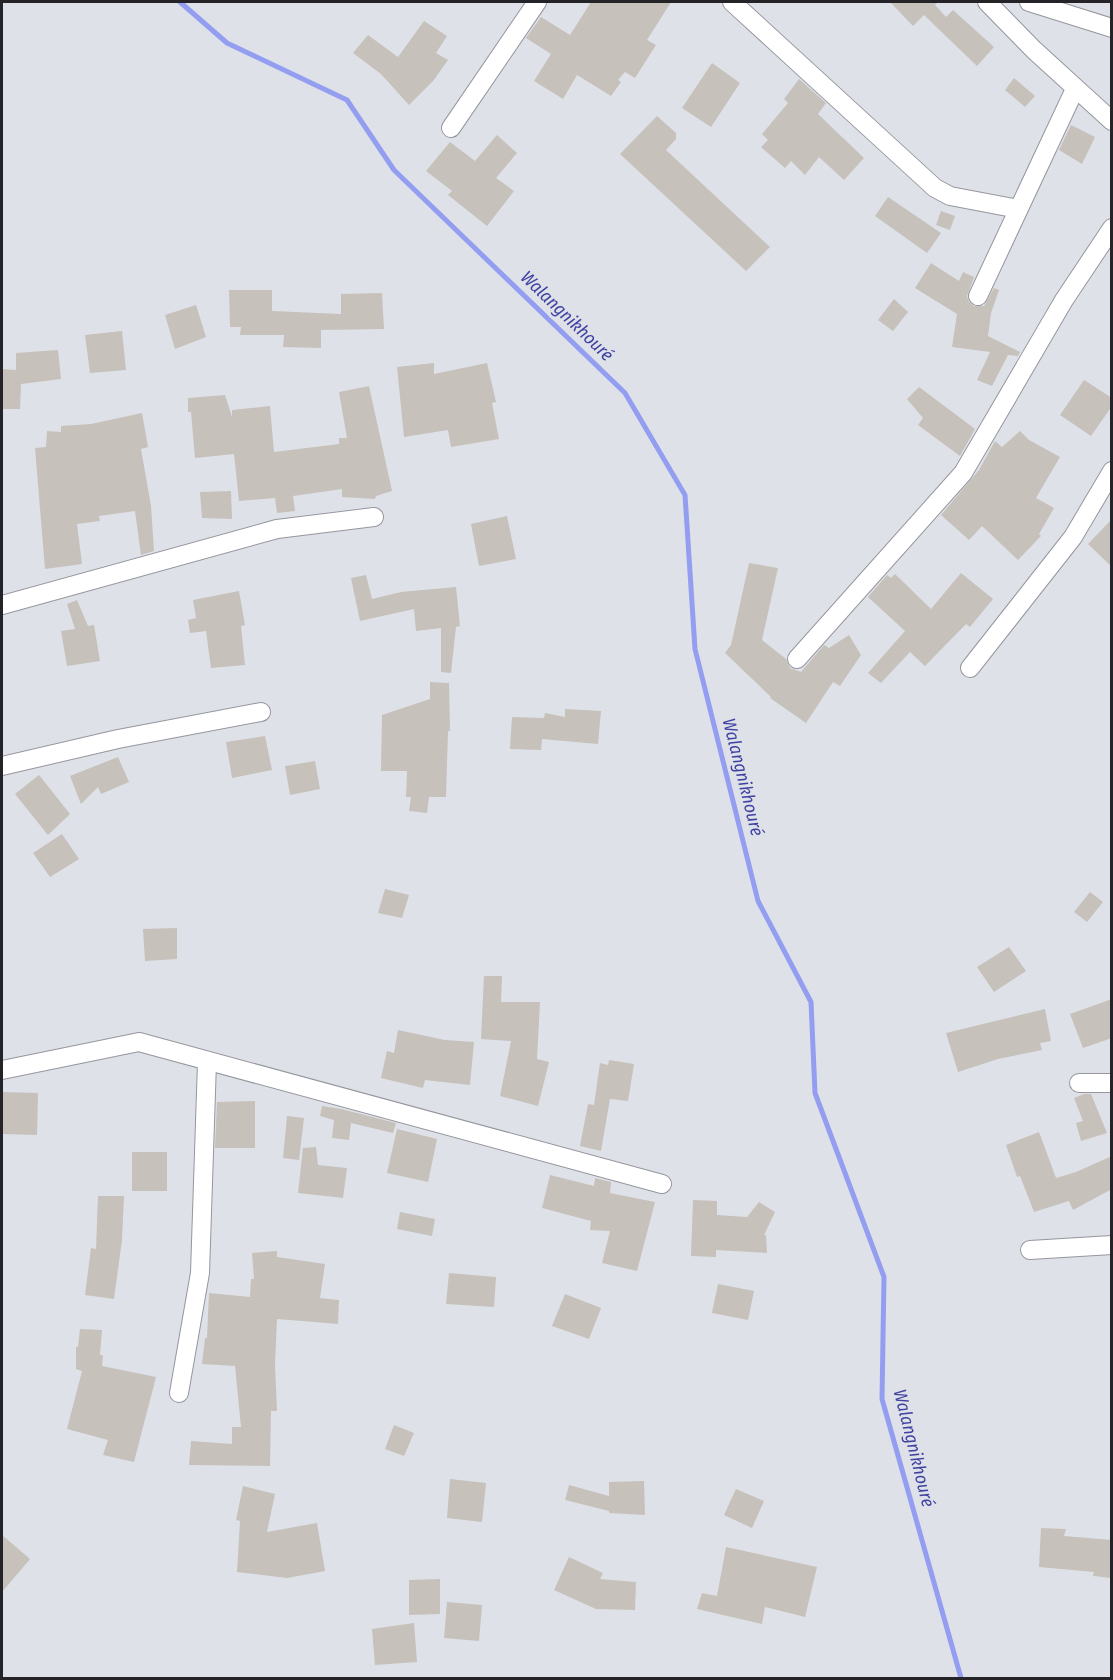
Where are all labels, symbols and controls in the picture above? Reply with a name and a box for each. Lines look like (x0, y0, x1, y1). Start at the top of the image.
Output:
water label: Walangnikhouré (516, 266, 618, 366)
water label: Walangnikhouré (718, 716, 768, 839)
water label: Walangnikhouré (889, 1387, 939, 1510)

